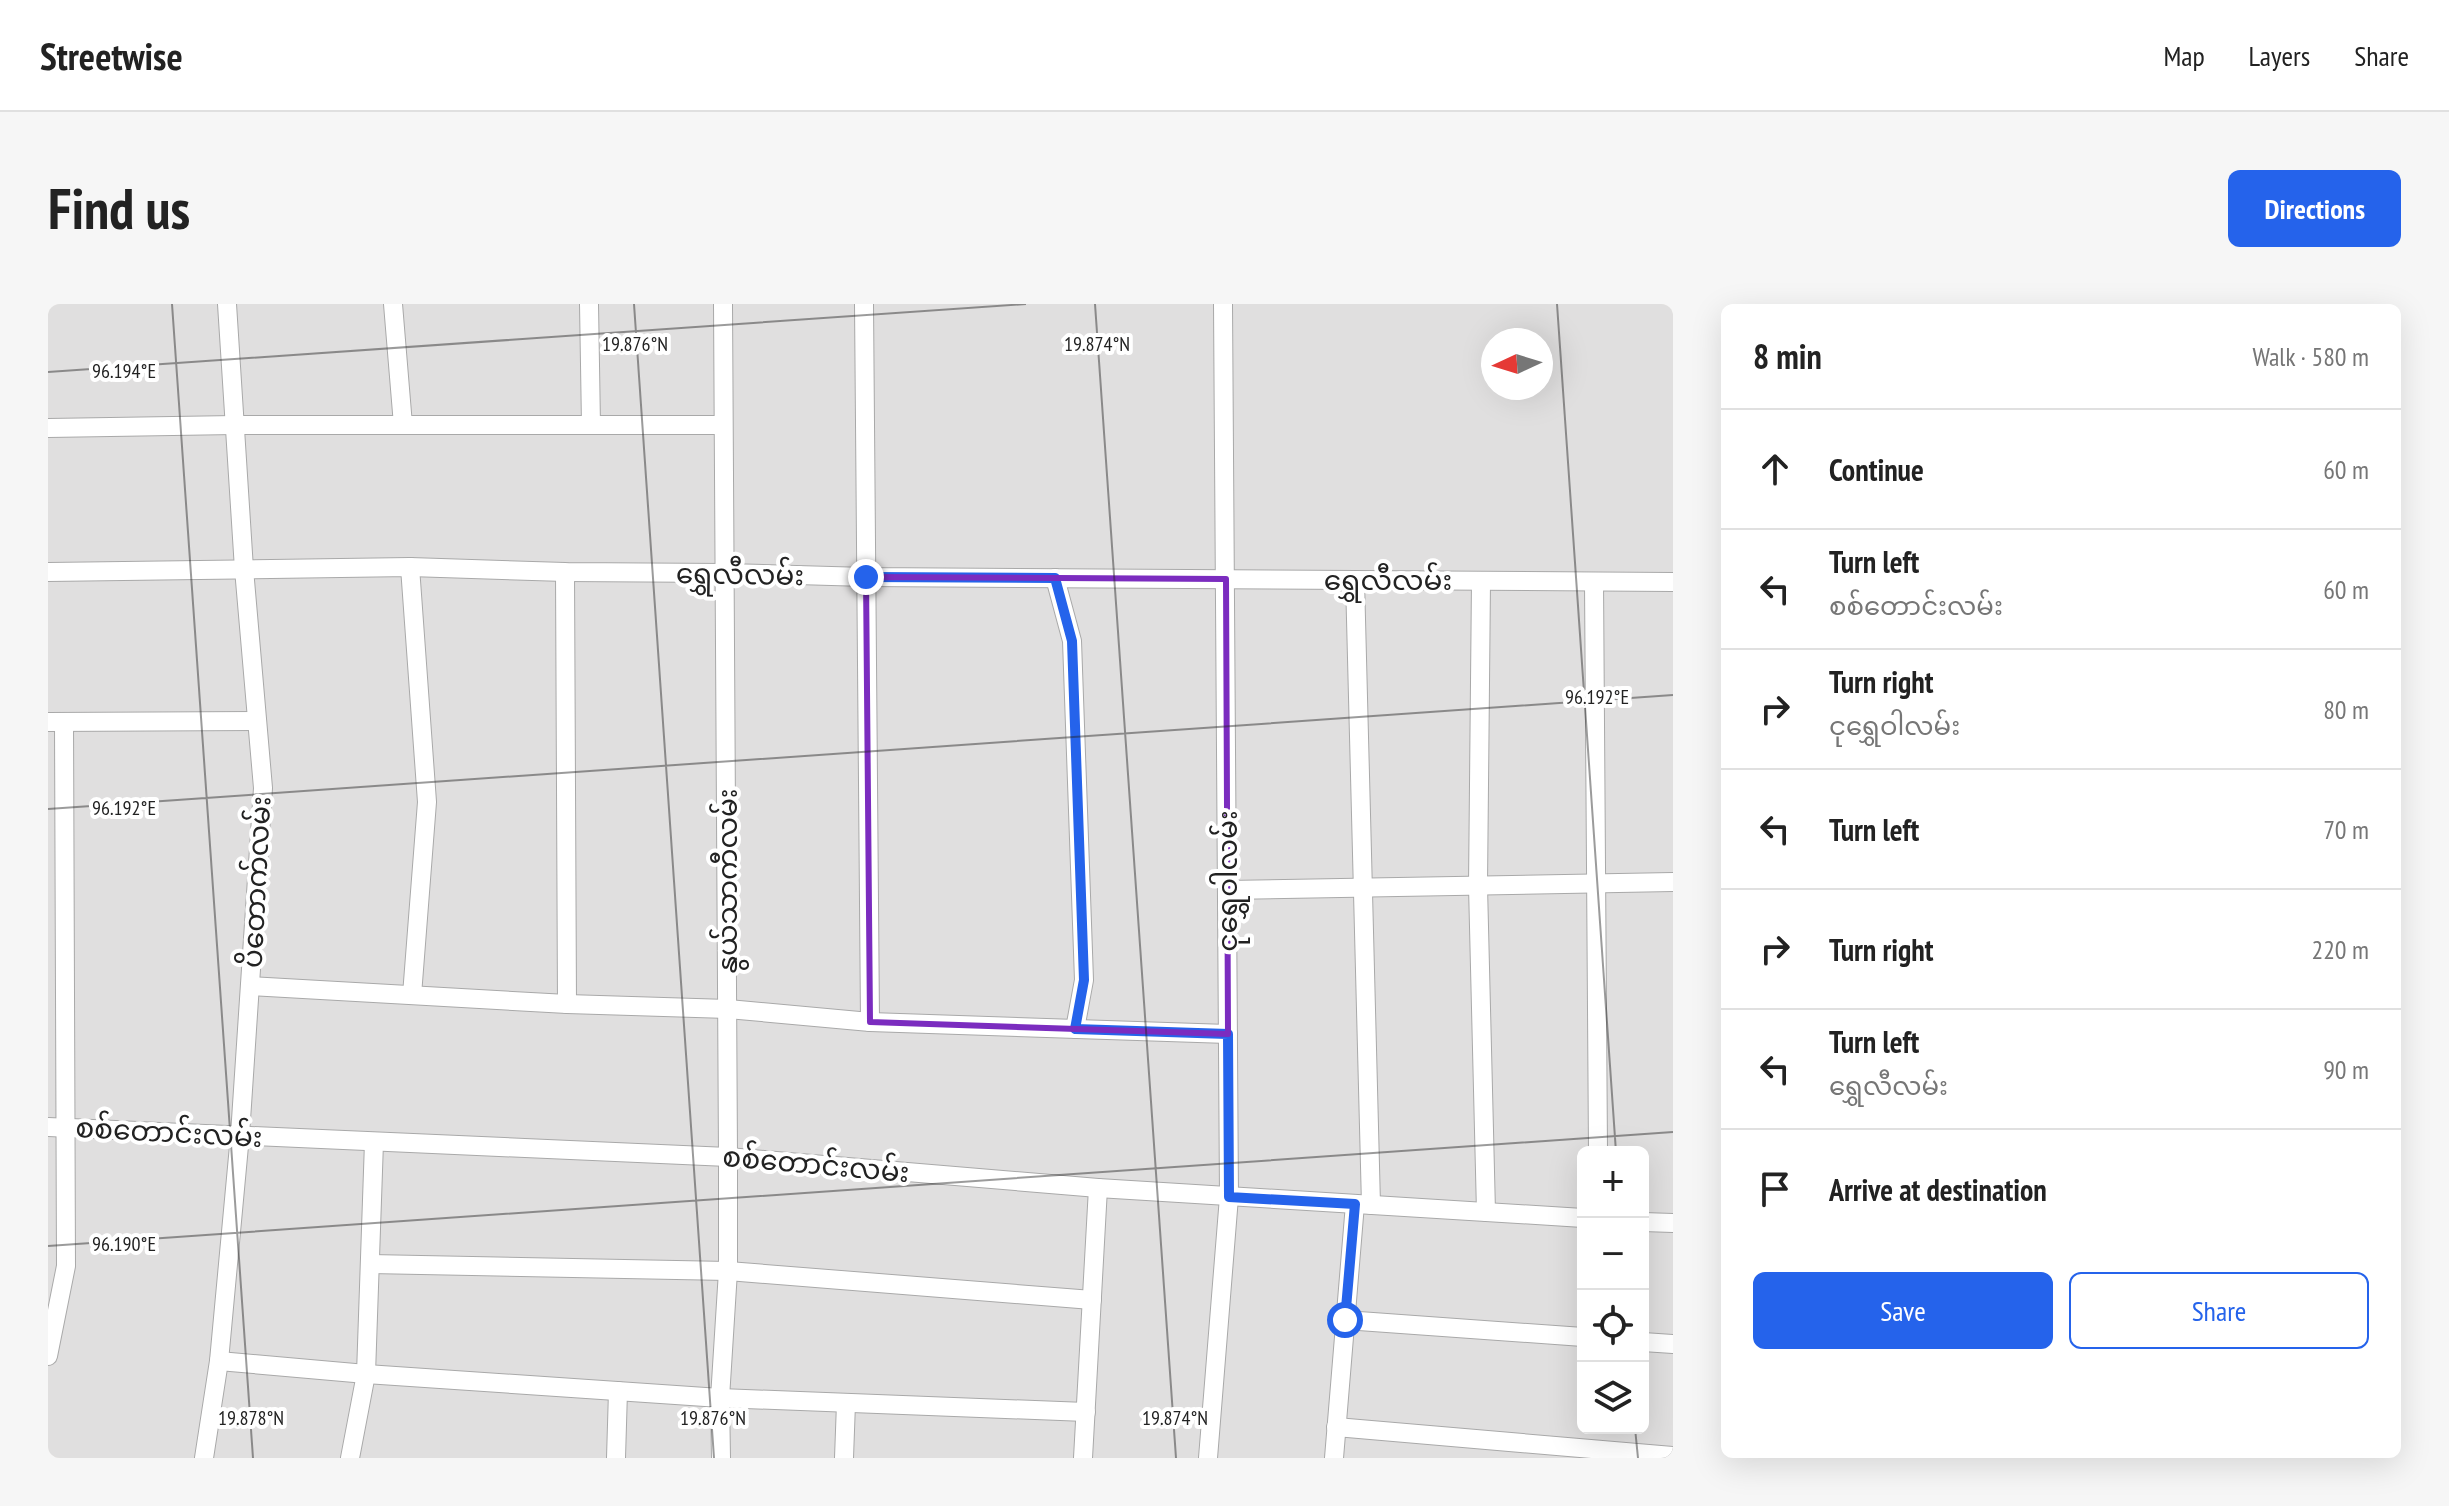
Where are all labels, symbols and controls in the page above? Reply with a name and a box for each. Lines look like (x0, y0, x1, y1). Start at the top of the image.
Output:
text: Streetwise (40, 31, 183, 80)
text: Map (2163, 37, 2205, 74)
text: Layers (2249, 37, 2310, 74)
text: Share (2354, 37, 2409, 74)
button: Directions (2228, 170, 2401, 247)
text: Find us (48, 172, 190, 244)
north arrow (1481, 328, 1553, 400)
text: 19.876°N (602, 331, 668, 357)
text: 19.874°N (1064, 331, 1130, 357)
text: 8 min (1753, 334, 1822, 378)
text: Walk · 580 m (2252, 340, 2369, 373)
text: 96.194°E (92, 358, 156, 384)
icon: ahead (1753, 447, 1797, 491)
text: Continue (1829, 450, 1924, 489)
text: 60 m (2323, 453, 2369, 486)
text: Turn left (1829, 542, 1919, 581)
street label: ရွှေလီလမ်း (675, 554, 804, 598)
route end (848, 559, 884, 595)
street label: ရွှေလီလမ်း (1324, 561, 1452, 603)
icon: left (1753, 567, 1797, 611)
text: 60 m (2323, 573, 2369, 606)
text: စစ်တောင်းလမ်း (1829, 589, 2003, 622)
text: Turn right (1829, 662, 1933, 701)
text: 96.192°E (1565, 684, 1629, 710)
icon: right (1753, 687, 1797, 731)
text: 80 m (2323, 693, 2369, 726)
text: ငုရွှေဝါလမ်း (1829, 709, 1960, 742)
street label: နွယ်သာကီလမ်း (708, 788, 749, 974)
text: 96.192°E (92, 795, 156, 821)
street label: ပိတောက်လမ်း (233, 795, 278, 969)
icon: left (1753, 807, 1797, 851)
street label: ငုရွှေဝါလမ်း (1208, 810, 1250, 952)
text: Turn left (1829, 810, 1919, 849)
text: 70 m (2323, 813, 2369, 846)
icon: right (1753, 927, 1797, 971)
text: Turn right (1829, 930, 1933, 969)
text: 220 m (2311, 933, 2369, 966)
text: Turn left (1829, 1022, 1919, 1061)
icon: left (1753, 1047, 1797, 1091)
text: 90 m (2323, 1053, 2369, 1086)
text: ရွှေလီလမ်း (1829, 1069, 1948, 1102)
street label: စစ်တောင်းလမ်း (75, 1108, 264, 1155)
street label: စစ်တောင်းလမ်း (721, 1137, 911, 1190)
map controls (1577, 1146, 1649, 1434)
button: + (1577, 1146, 1649, 1218)
icon: arrive (1753, 1167, 1797, 1211)
text: Arrive at destination (1829, 1170, 2047, 1209)
button: − (1577, 1218, 1649, 1290)
text: 96.190°E (92, 1231, 156, 1257)
button: Save (1753, 1272, 2053, 1349)
button: Share (2069, 1272, 2369, 1349)
button: locate (1577, 1290, 1649, 1362)
route start (1327, 1302, 1363, 1338)
button: layers (1577, 1362, 1649, 1434)
text: 19.878°N (218, 1405, 284, 1431)
text: 19.876°N (680, 1405, 746, 1431)
text: 19.874°N (1142, 1405, 1208, 1431)

